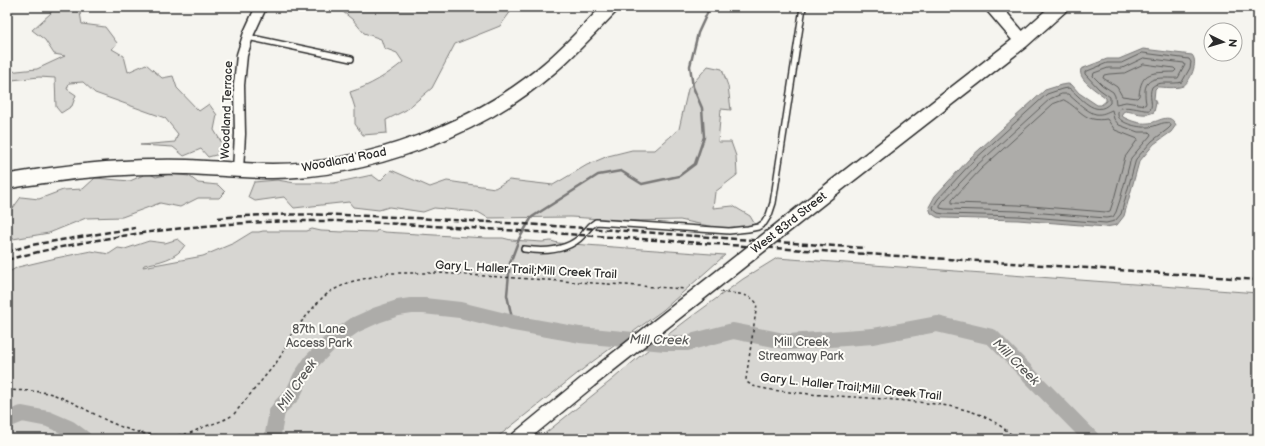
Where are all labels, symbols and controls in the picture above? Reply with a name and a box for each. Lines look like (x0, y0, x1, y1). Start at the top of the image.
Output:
north arrow (1203, 22, 1243, 62)
text: N (1226, 38, 1239, 48)
street label: Woodland Terrace (218, 61, 236, 159)
street label: Woodland Road (300, 144, 388, 176)
street label: West 83rd Street (748, 189, 830, 257)
street label: Gary L. Haller Trail;Mill Creek Trail (435, 258, 617, 282)
park label: 87th Lane Access Park (286, 322, 352, 351)
water label: Mill Creek (629, 331, 689, 349)
park label: Mill Creek Streamway Park (758, 335, 844, 364)
water label: Mill Creek (990, 336, 1043, 389)
water label: Mill Creek (274, 356, 321, 414)
street label: Gary L. Haller Trail;Mill Creek Trail (760, 370, 942, 404)

